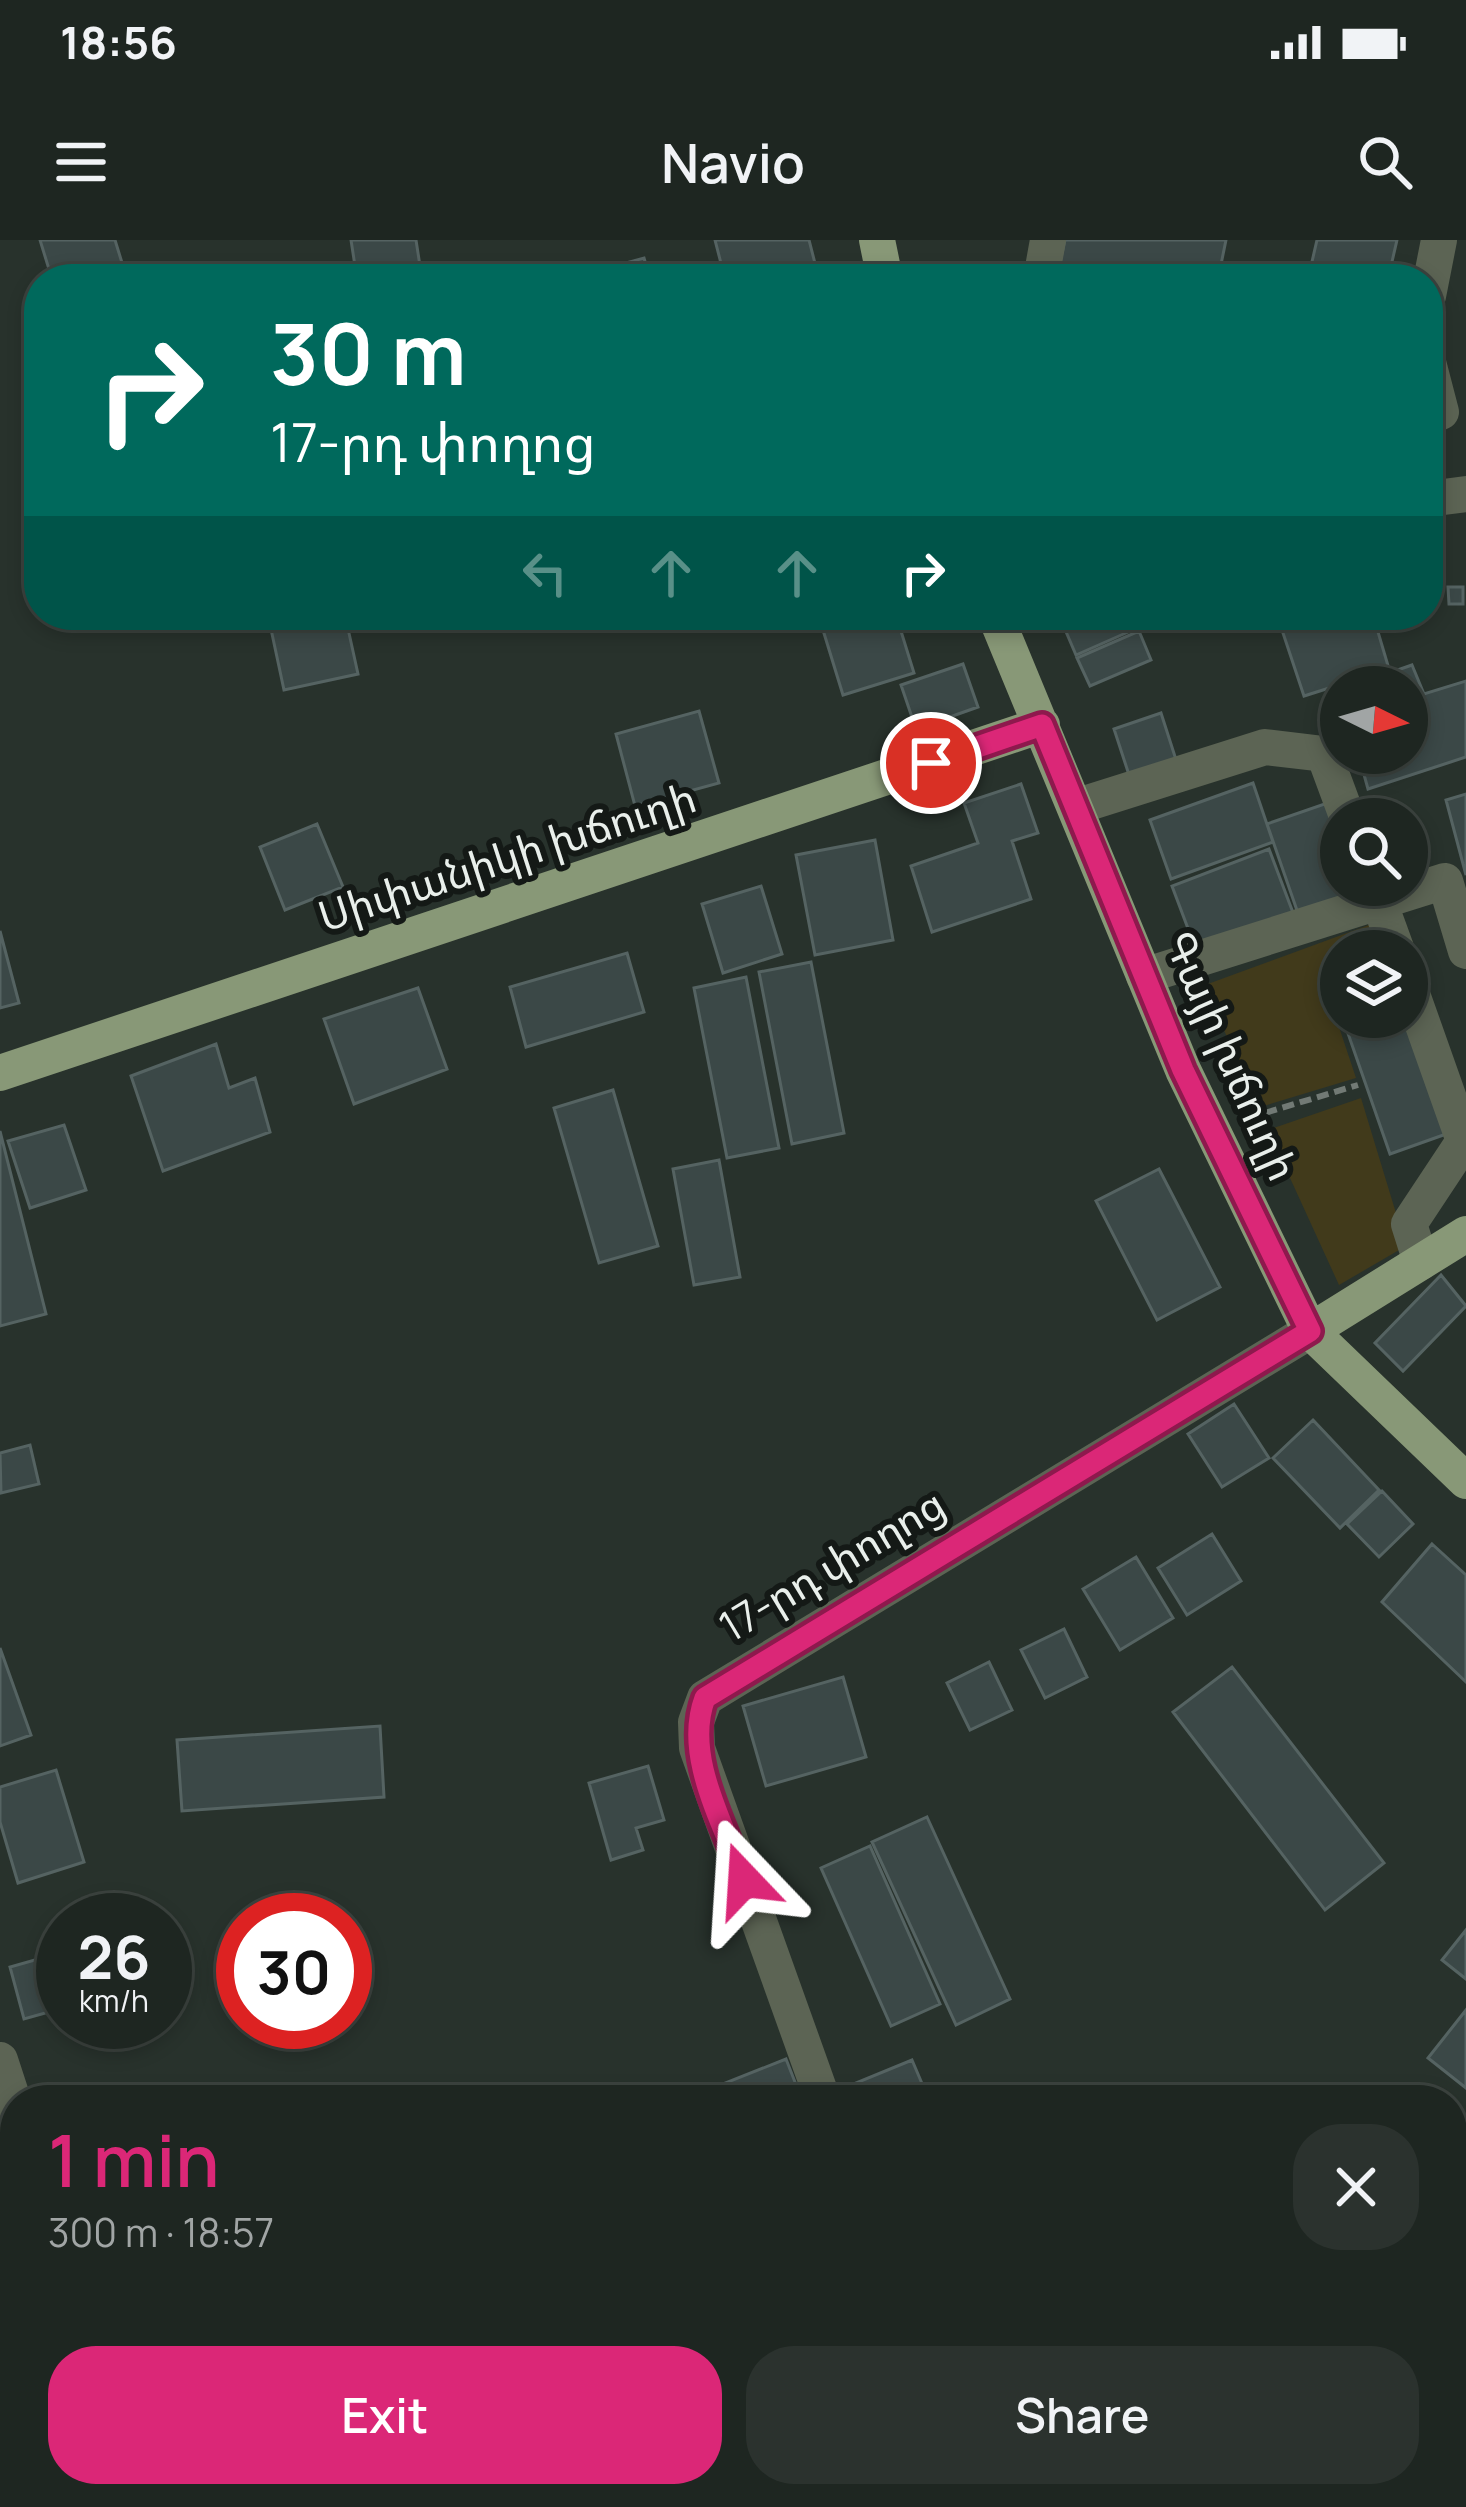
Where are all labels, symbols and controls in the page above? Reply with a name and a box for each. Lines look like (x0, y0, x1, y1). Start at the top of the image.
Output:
text: 18:56 (60, 11, 177, 73)
text: Navio (661, 125, 805, 199)
icon: menu (48, 129, 114, 195)
icon: search (1352, 129, 1418, 195)
text: 30 m (270, 295, 466, 410)
icon: right (72, 312, 228, 468)
text: 17-րդ փողոց (270, 404, 596, 478)
icon: left (512, 540, 578, 606)
icon: ahead (638, 540, 704, 606)
icon: ahead (764, 540, 830, 606)
icon: right (890, 540, 956, 606)
north arrow (1320, 666, 1428, 774)
map controls (1320, 666, 1428, 1038)
pin (880, 712, 982, 814)
icon: arrive (898, 730, 964, 796)
street label: Սիփանիկի խճուղի (310, 768, 703, 945)
button: search (1320, 798, 1428, 906)
street label: Գայի խճուղի (1151, 922, 1313, 1189)
button: layers (1320, 930, 1428, 1038)
street label: 17-րդ փողոց (708, 1474, 955, 1654)
position arrow (681, 1817, 807, 1943)
speed limit sign: 30 (216, 1893, 372, 2049)
text: 26 (77, 1915, 151, 1997)
text: km/h (79, 1980, 149, 2021)
text: 1 min (48, 2110, 220, 2209)
button: close (1293, 2124, 1419, 2250)
text: 300 m · 18:57 (48, 2205, 274, 2259)
button: Exit (48, 2346, 722, 2484)
button: Share (746, 2346, 1419, 2484)

